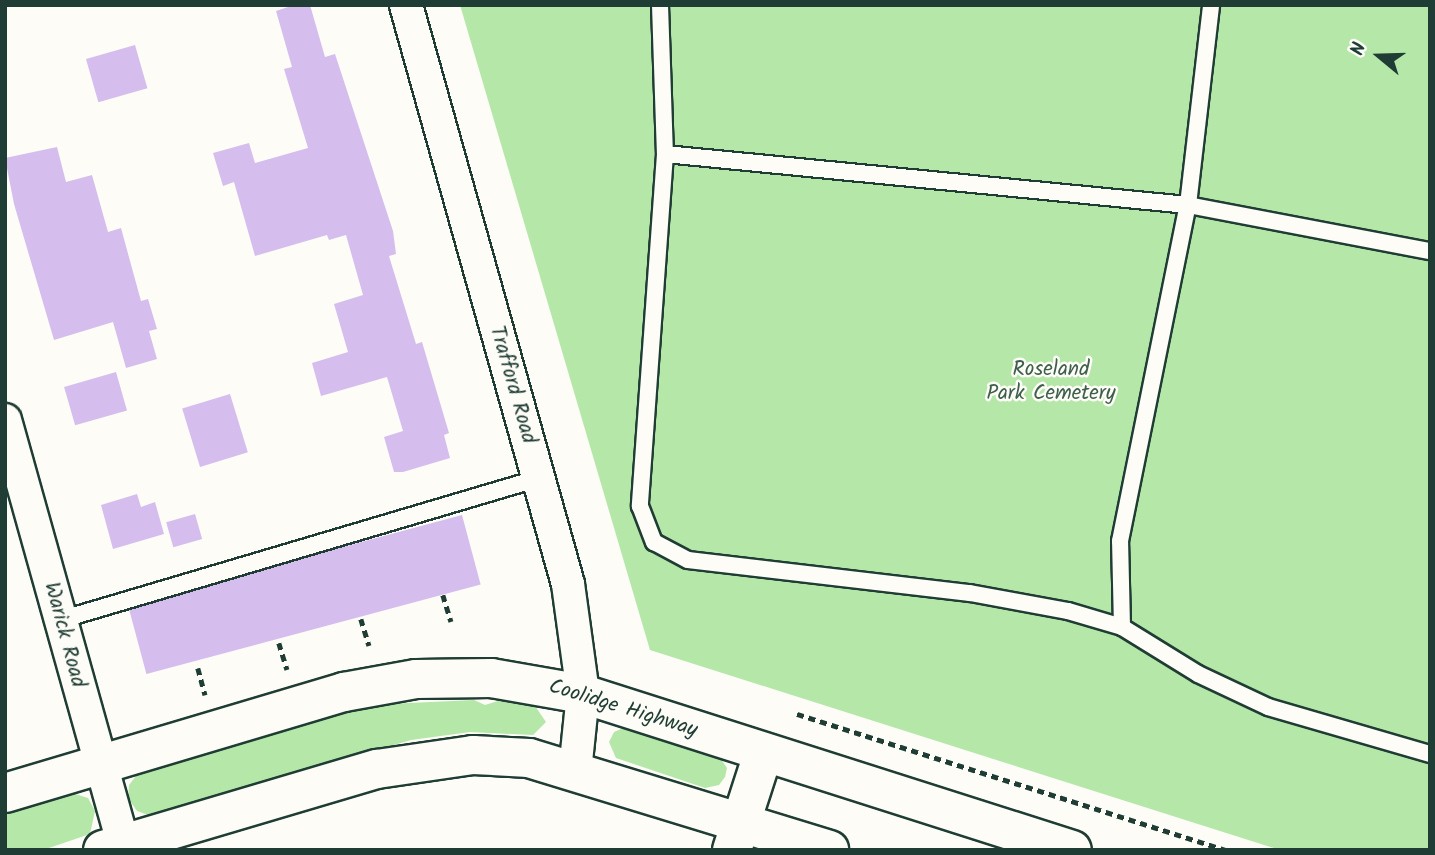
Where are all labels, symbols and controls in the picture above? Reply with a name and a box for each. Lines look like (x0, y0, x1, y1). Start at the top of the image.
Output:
north arrow (1344, 21, 1414, 91)
text: N (1343, 39, 1375, 60)
street label: Trafford Road (483, 323, 541, 447)
park label: Roseland Park Cemetery (986, 357, 1116, 407)
street label: Warick Road (38, 580, 90, 690)
street label: Coolidge Highway (546, 674, 700, 744)

